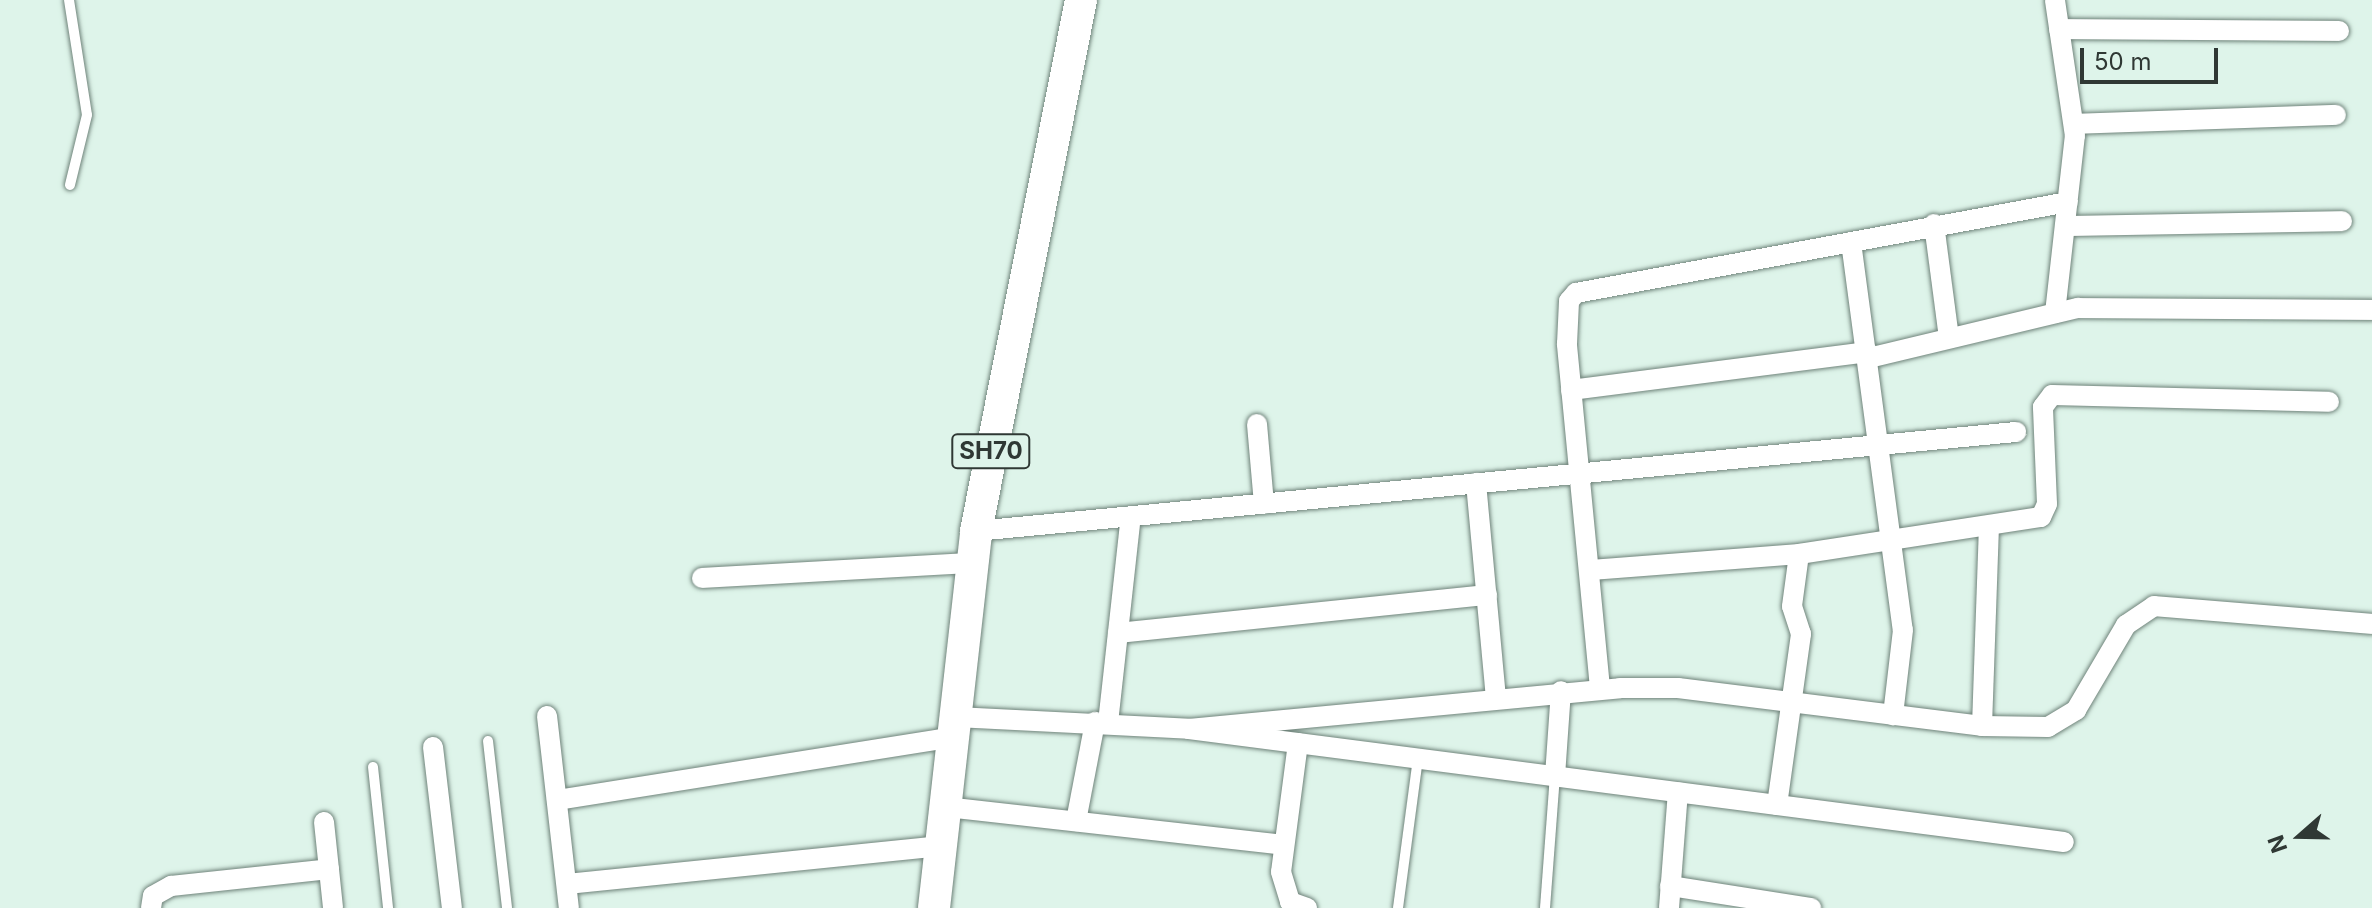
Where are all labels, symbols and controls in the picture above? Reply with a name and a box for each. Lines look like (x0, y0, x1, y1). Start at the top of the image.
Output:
scale bar (2084, 32, 2222, 82)
text: 50 m (2094, 47, 2152, 76)
road number: SH70 (951, 431, 1031, 471)
north arrow (2260, 796, 2340, 876)
text: N (2262, 832, 2293, 857)

